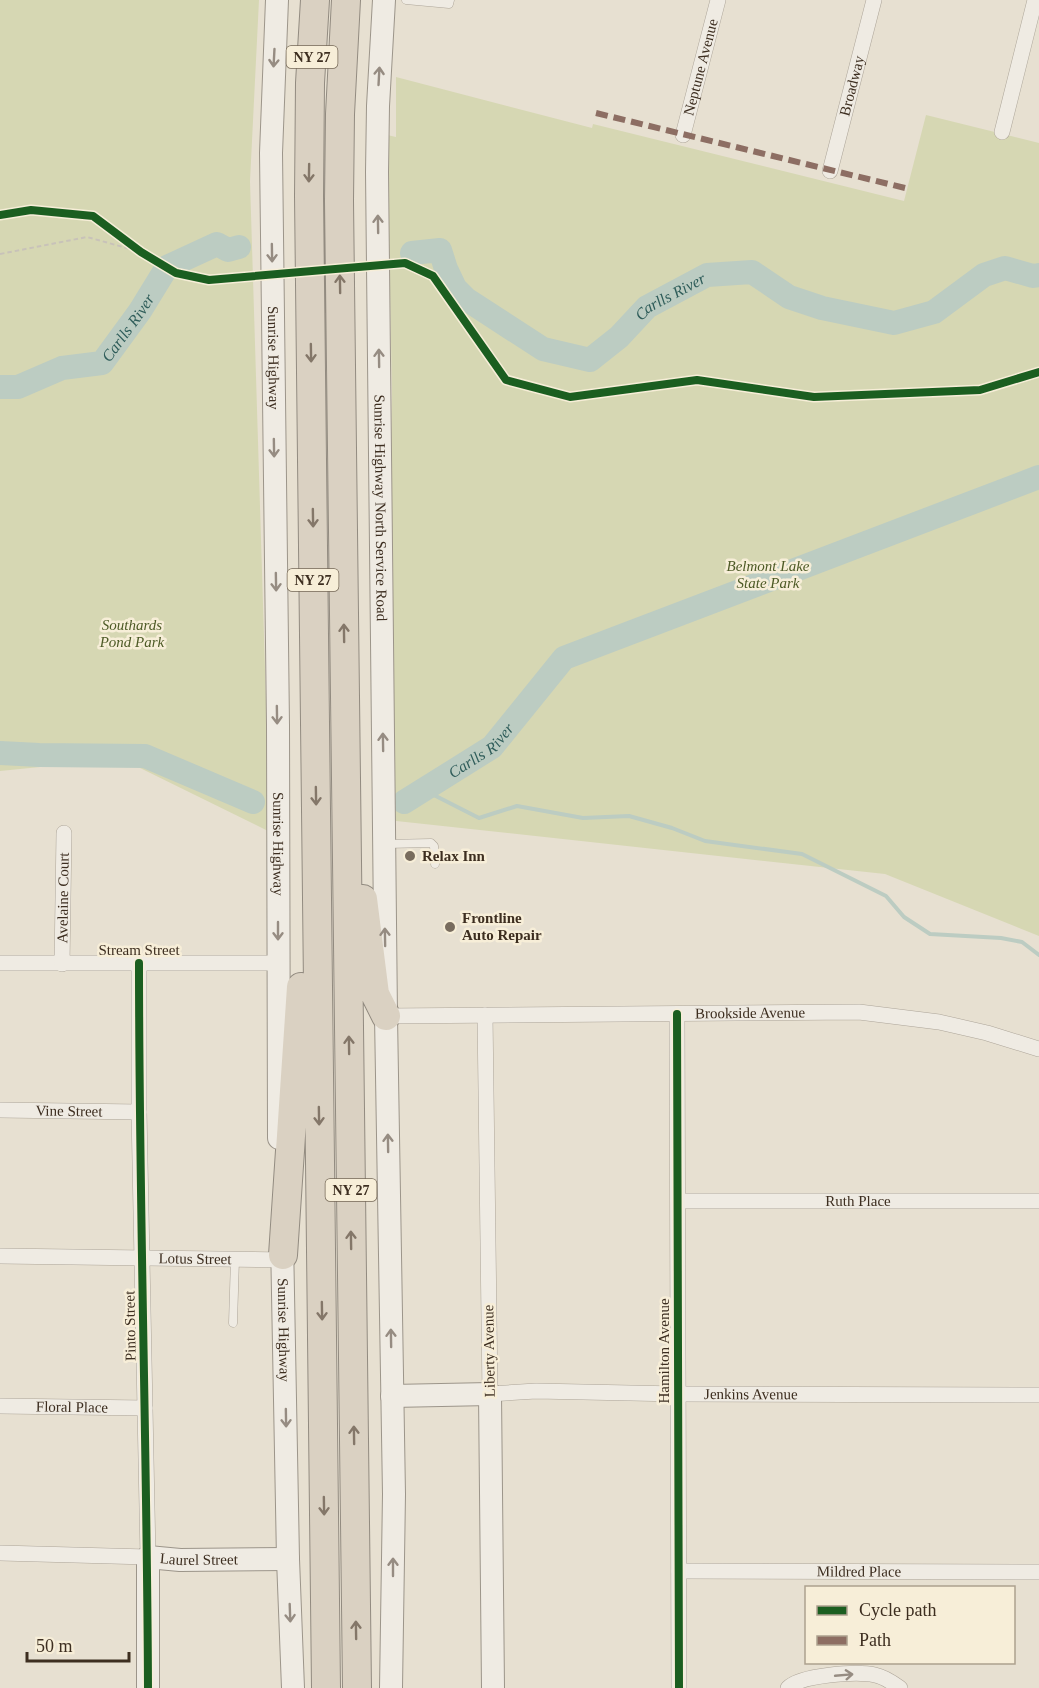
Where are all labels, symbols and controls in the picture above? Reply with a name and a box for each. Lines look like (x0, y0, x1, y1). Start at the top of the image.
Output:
street label: Neptune Avenue (680, 17, 721, 117)
road number: NY 27 (286, 46, 338, 68)
one-way arrow (268, 48, 279, 68)
street label: Broadway (836, 53, 867, 118)
one-way arrow (374, 66, 385, 86)
one-way arrow (303, 162, 315, 182)
one-way arrow (372, 215, 383, 235)
one-way arrow (266, 243, 278, 263)
water label: Carlls River (631, 269, 709, 323)
one-way arrow (334, 275, 346, 295)
water label: Carlls River (98, 290, 158, 365)
street label: Sunrise Highway (265, 306, 282, 410)
one-way arrow (305, 343, 317, 363)
one-way arrow (373, 348, 385, 368)
street label: Sunrise Highway North Service Road (371, 394, 390, 622)
one-way arrow (269, 438, 280, 458)
one-way arrow (307, 507, 319, 527)
park label: Belmont Lake State Park (727, 558, 810, 591)
road number: NY 27 (288, 569, 338, 591)
one-way arrow (270, 571, 282, 591)
park label: Southards Pond Park (99, 617, 165, 650)
one-way arrow (338, 623, 350, 643)
one-way arrow (272, 705, 283, 725)
water label: Carlls River (445, 719, 517, 781)
one-way arrow (377, 732, 389, 752)
one-way arrow (310, 785, 322, 805)
street label: Sunrise Highway (270, 792, 286, 896)
place label: Relax Inn (422, 848, 486, 864)
marker: Relax Inn (403, 849, 417, 863)
street label: Avelaine Court (54, 852, 72, 944)
place label: Frontline Auto Repair (462, 910, 542, 943)
marker: Frontline Auto Repair (443, 920, 457, 934)
one-way arrow (272, 921, 284, 941)
one-way arrow (379, 927, 391, 947)
street label: Stream Street (98, 942, 180, 958)
street label: Brookside Avenue (695, 1004, 805, 1021)
one-way arrow (343, 1035, 355, 1055)
street label: Vine Street (35, 1103, 103, 1119)
one-way arrow (314, 1106, 325, 1126)
one-way arrow (382, 1133, 394, 1153)
road number: NY 27 (326, 1179, 376, 1201)
street label: Ruth Place (825, 1193, 891, 1209)
one-way arrow (345, 1230, 357, 1250)
street label: Lotus Street (158, 1250, 232, 1267)
street label: Sunrise Highway (275, 1278, 293, 1383)
street label: Pinto Street (121, 1290, 139, 1361)
street label: Hamilton Avenue (656, 1298, 672, 1404)
one-way arrow (316, 1301, 328, 1321)
street label: Liberty Avenue (480, 1304, 498, 1397)
one-way arrow (385, 1328, 397, 1348)
street label: Jenkins Avenue (704, 1386, 798, 1402)
street label: Floral Place (36, 1398, 108, 1415)
one-way arrow (280, 1408, 292, 1428)
one-way arrow (348, 1425, 359, 1445)
one-way arrow (318, 1496, 330, 1516)
street label: Laurel Street (159, 1550, 239, 1568)
one-way arrow (387, 1557, 399, 1577)
street label: Mildred Place (817, 1563, 902, 1580)
legend (805, 1586, 1015, 1664)
text: Cycle path (859, 1600, 936, 1620)
one-way arrow (285, 1602, 296, 1622)
one-way arrow (350, 1620, 362, 1640)
scale bar (27, 1625, 129, 1663)
text: Path (859, 1630, 891, 1650)
text: 50 m (36, 1636, 73, 1656)
one-way arrow (833, 1669, 853, 1680)

